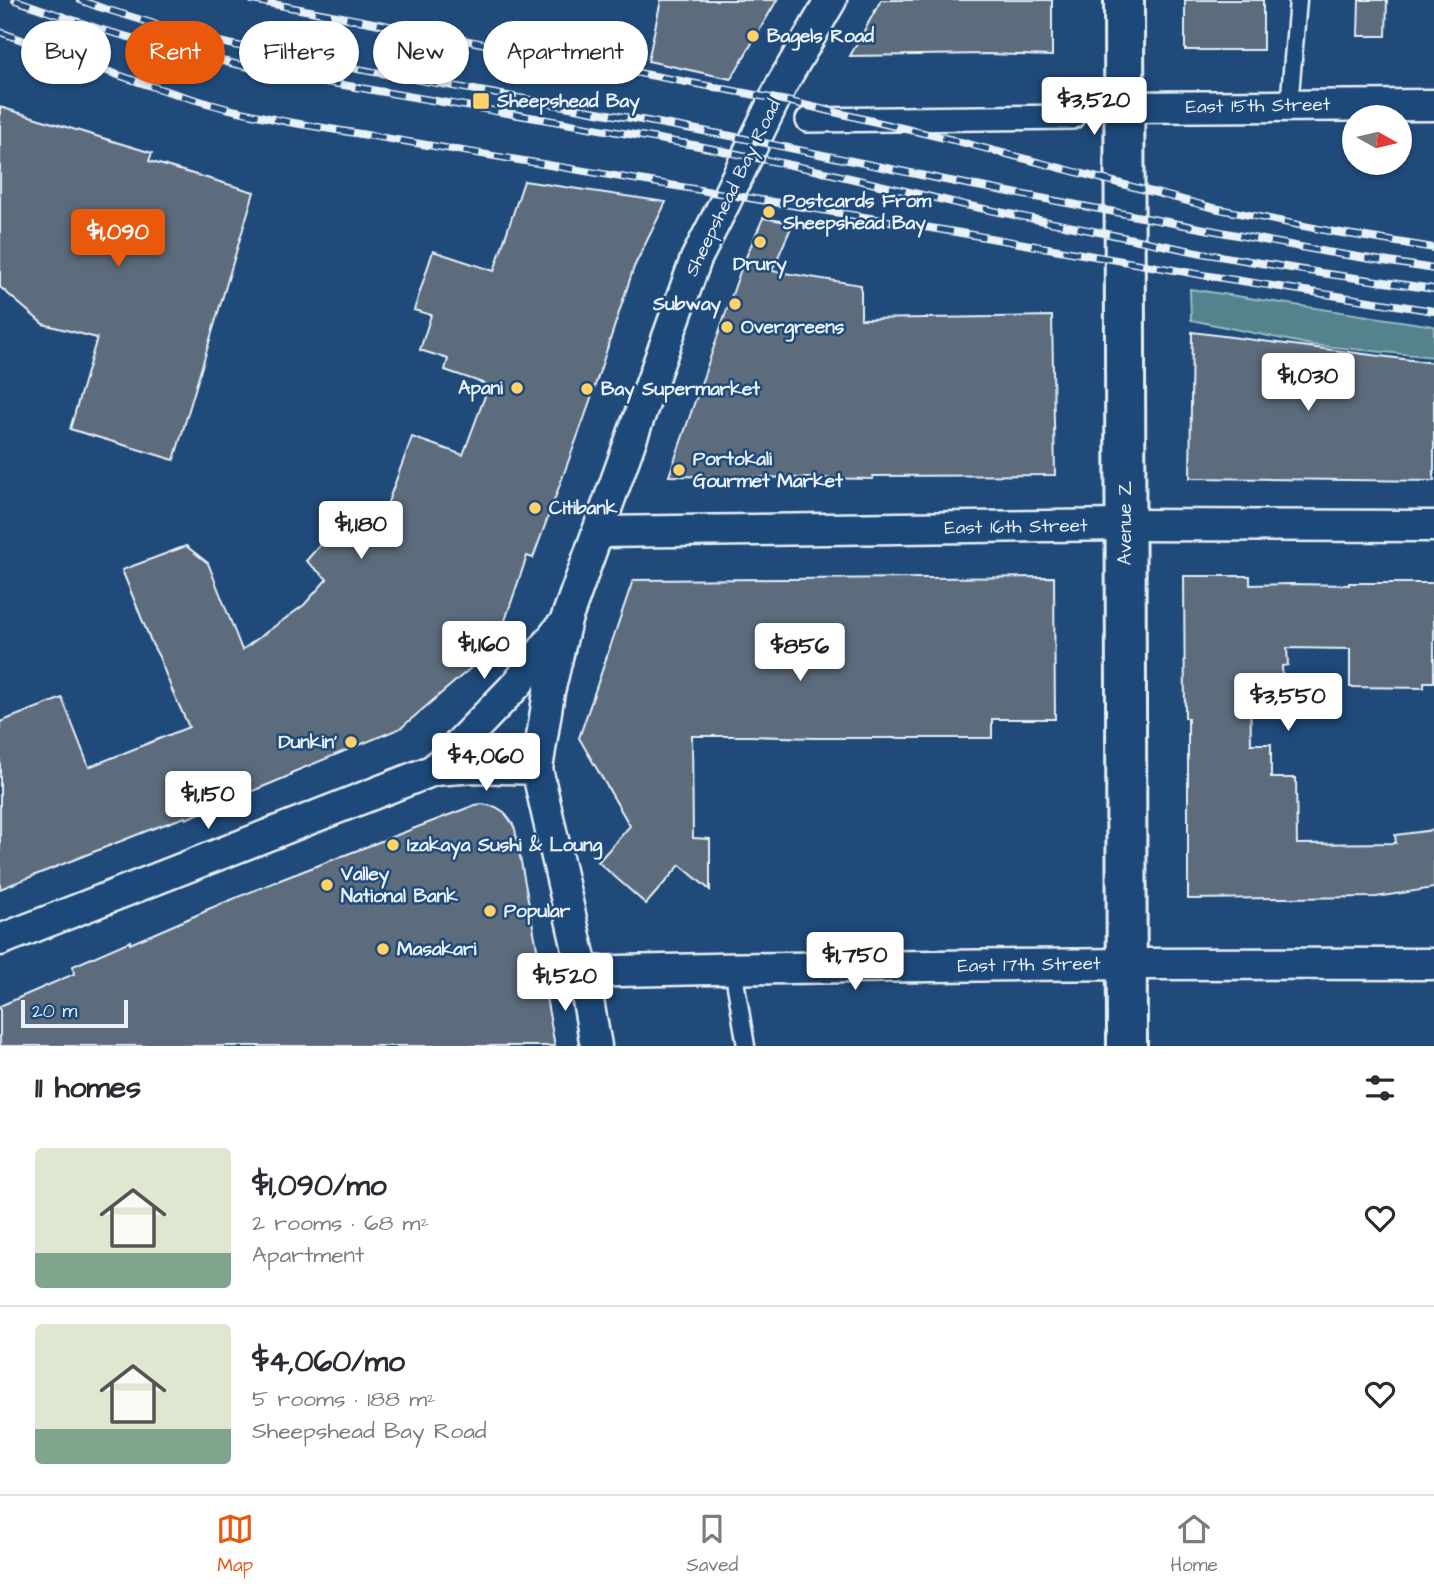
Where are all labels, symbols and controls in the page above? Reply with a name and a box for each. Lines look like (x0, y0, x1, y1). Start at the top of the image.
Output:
chip: Buy (21, 21, 111, 84)
chip: Rent (125, 21, 225, 84)
chip: Filters (239, 21, 359, 84)
chip: New (373, 21, 469, 84)
chip: Apartment (483, 21, 648, 84)
place label: Bagels Road (767, 23, 874, 51)
marker: Bagels Road (745, 28, 761, 44)
pin: $3,520 (1037, 78, 1151, 137)
text: $3,520 (1058, 84, 1130, 116)
place label: Sheepshead Bay (496, 88, 640, 116)
marker: Sheepshead Bay (471, 91, 491, 111)
street label: East 15th Street (1185, 91, 1331, 121)
street label: Sheepshead Bay Road (678, 95, 789, 281)
north arrow (1342, 105, 1412, 175)
map controls (1342, 105, 1412, 175)
place label: Postcards From Sheepshead Bay (782, 188, 932, 238)
marker: Postcards From Sheepshead Bay (761, 204, 777, 220)
pin: $1,090 (61, 210, 175, 269)
text: $1,090 (87, 216, 149, 248)
marker: Drury (752, 234, 768, 250)
place label: Drury (733, 251, 787, 279)
place label: Subway (652, 291, 722, 319)
marker: Subway (727, 296, 743, 312)
place label: Overgreens (741, 314, 845, 342)
marker: Overgreens (719, 319, 735, 335)
pin: $1,030 (1251, 354, 1365, 413)
text: $1,030 (1278, 360, 1338, 392)
place label: Apani (458, 375, 503, 402)
place label: Bay Supermarket (601, 376, 760, 404)
marker: Apani (509, 380, 525, 396)
marker: Bay Supermarket (579, 381, 595, 397)
place label: Portokali Gourmet Market (693, 446, 843, 495)
marker: Portokali Gourmet Market (671, 462, 687, 478)
street label: Avenue Z (1112, 481, 1139, 565)
place label: Citibank (549, 495, 618, 522)
marker: Citibank (527, 500, 543, 516)
pin: $1,180 (304, 502, 418, 561)
text: $1,180 (335, 508, 387, 540)
street label: East 16th Street (944, 512, 1088, 542)
pin: $1,160 (427, 622, 541, 681)
pin: $856 (759, 624, 841, 683)
text: $1,160 (458, 628, 510, 660)
text: $856 (771, 630, 829, 662)
pin: $3,550 (1231, 674, 1345, 733)
text: $3,550 (1250, 680, 1326, 712)
place label: Dunkin' (278, 729, 337, 756)
marker: Dunkin' (343, 734, 359, 750)
pin: $4,060 (429, 734, 543, 793)
text: $4,060 (448, 740, 524, 772)
pin: $1,150 (151, 772, 265, 831)
text: $1,150 (181, 778, 235, 810)
place label: Izakaya Sushi & Loung (407, 832, 603, 860)
marker: Izakaya Sushi & Loung (385, 837, 401, 853)
place label: Valley National Bank (340, 861, 458, 910)
marker: Valley National Bank (319, 877, 335, 893)
place label: Popular (504, 898, 571, 925)
marker: Popular (482, 903, 498, 919)
pin: $1,750 (798, 932, 912, 992)
place label: Masakari (397, 936, 476, 963)
text: $1,750 (823, 939, 887, 971)
marker: Masakari (375, 941, 391, 957)
street label: East 17th Street (957, 950, 1101, 980)
pin: $1,520 (508, 954, 622, 1013)
text: $1,520 (533, 960, 597, 992)
scale bar (21, 997, 128, 1029)
text: 20 m (32, 998, 77, 1025)
text: 11 homes (35, 1067, 141, 1109)
icon: filters (1361, 1069, 1399, 1107)
text: $1,090/mo (252, 1165, 387, 1207)
icon: home (91, 1176, 175, 1260)
icon: heart (1361, 1199, 1399, 1237)
text: 2 rooms · 68 m² (252, 1207, 429, 1239)
text: Apartment (252, 1239, 364, 1271)
text: $4,060/mo (252, 1341, 405, 1383)
icon: home (91, 1352, 175, 1436)
icon: heart (1361, 1375, 1399, 1413)
text: 5 rooms · 188 m² (252, 1383, 436, 1415)
text: Sheepshead Bay Road (252, 1415, 487, 1447)
tab: Map (216, 1510, 254, 1579)
tab: Saved (686, 1510, 738, 1579)
tab: Home (1171, 1510, 1218, 1579)

